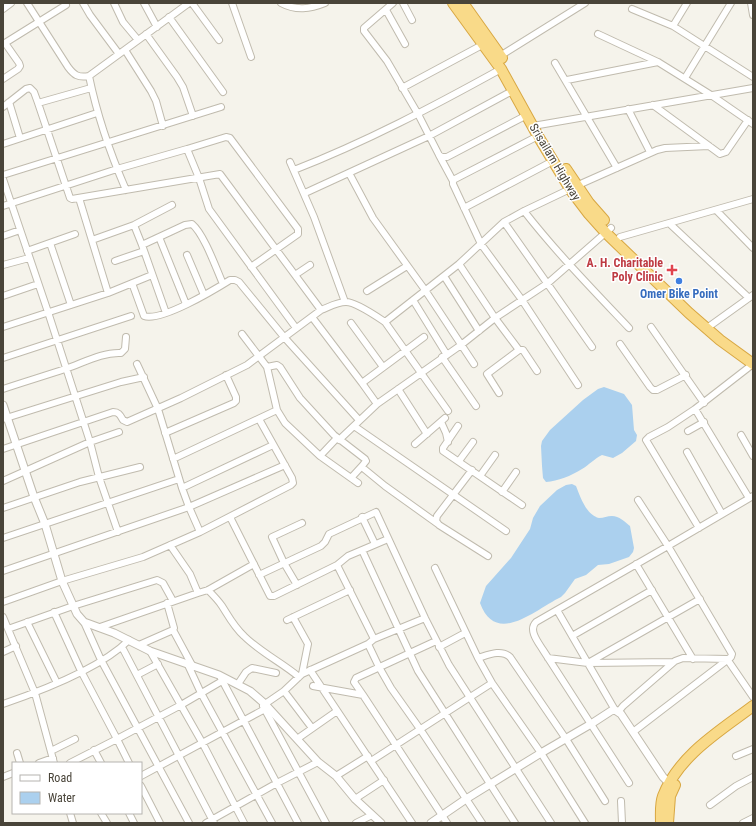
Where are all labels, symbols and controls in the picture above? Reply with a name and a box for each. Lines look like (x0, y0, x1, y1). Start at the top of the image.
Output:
street label: Srisailam Highway (527, 121, 583, 203)
place label: A. H. Charitable Poly Clinic (587, 256, 663, 284)
marker: A. H. Charitable Poly Clinic (666, 264, 678, 276)
marker: Omer Bike Point (674, 276, 684, 286)
place label: Omer Bike Point (640, 287, 718, 301)
legend (12, 762, 142, 814)
text: Road (48, 771, 72, 785)
text: Water (48, 791, 76, 805)

